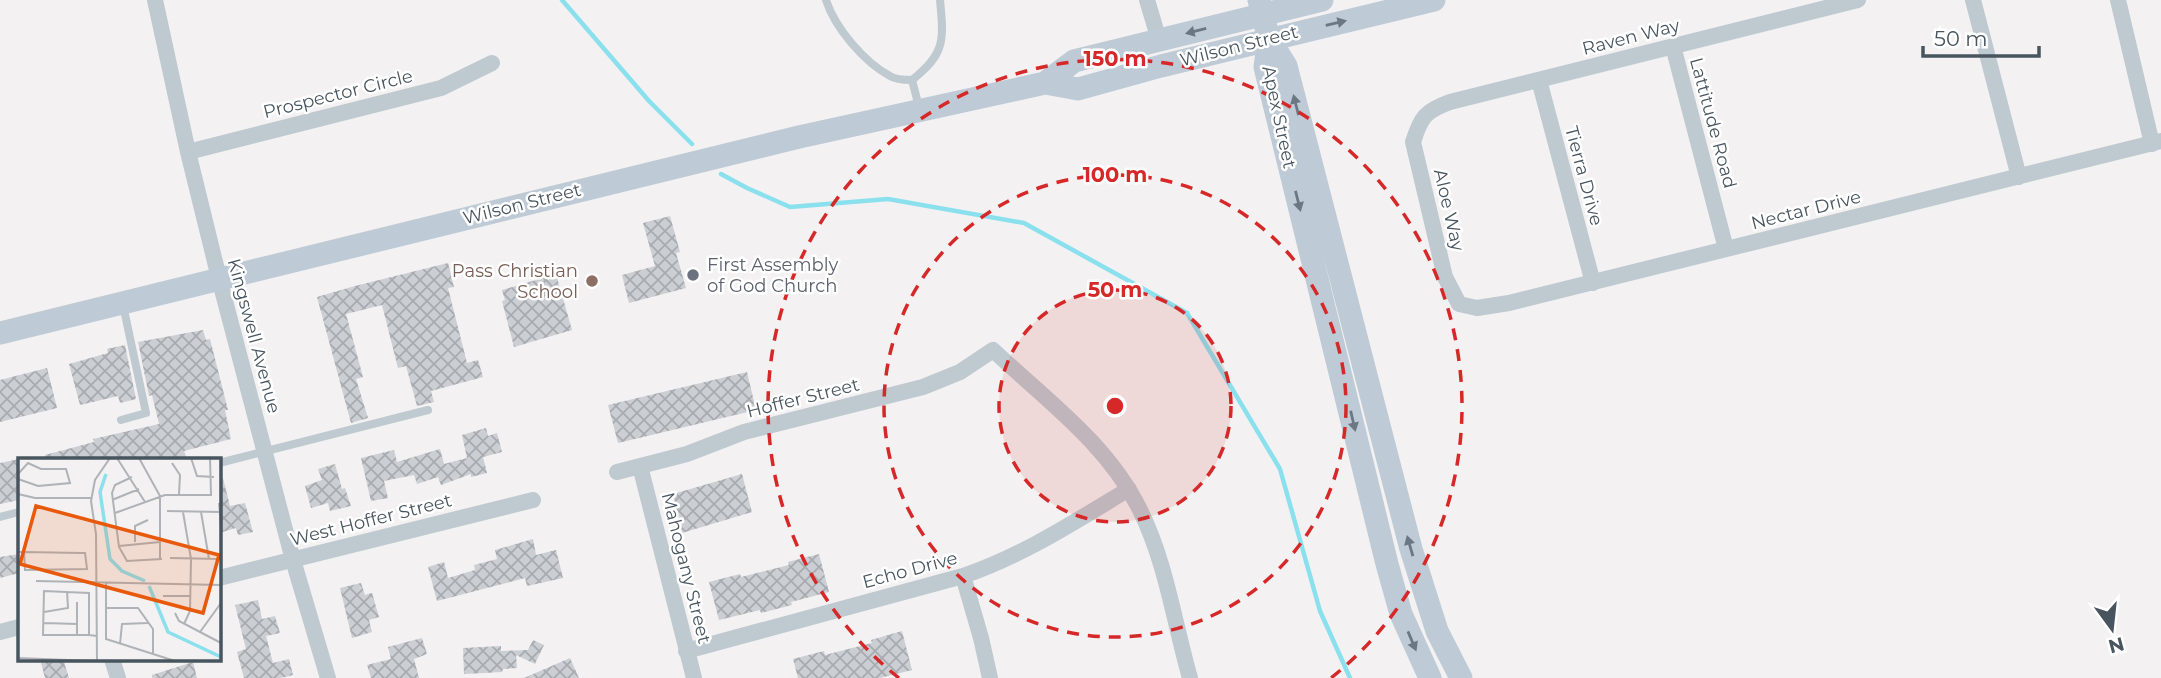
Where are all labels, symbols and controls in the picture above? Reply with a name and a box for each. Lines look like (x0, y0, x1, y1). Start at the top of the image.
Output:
street label: Raven Way (1580, 14, 1682, 60)
scale bar (1923, 14, 2038, 58)
one-way arrow (1325, 17, 1347, 28)
street label: Wilson Street (1178, 21, 1300, 71)
one-way arrow (1185, 26, 1207, 37)
text: 50 m (1934, 26, 1988, 51)
text: 150 m (1084, 46, 1146, 71)
street label: Lattitude Road (1685, 55, 1741, 191)
street label: Apex Street (1257, 64, 1301, 170)
street label: Prospector Circle (261, 65, 415, 123)
one-way arrow (1291, 94, 1301, 115)
street label: Tierra Drive (1560, 124, 1608, 228)
text: 100 m (1083, 162, 1147, 187)
street label: Aloe Way (1429, 167, 1469, 253)
street label: Wilson Street (461, 179, 583, 229)
street label: Nectar Drive (1749, 186, 1863, 234)
one-way arrow (1293, 190, 1304, 212)
place label: First Assembly of God Church (707, 254, 839, 297)
street label: Kingswell Avenue (223, 256, 285, 416)
place label: Pass Christian School (452, 260, 578, 303)
marker: First Assembly of God Church (685, 267, 701, 283)
marker: Pass Christian School (584, 273, 600, 289)
text: 50 m (1088, 277, 1142, 302)
street label: Hoffer Street (744, 373, 862, 423)
centre of rings (1103, 394, 1127, 418)
one-way arrow (1348, 410, 1359, 432)
inset map (18, 458, 220, 660)
street label: West Hoffer Street (288, 489, 454, 551)
street label: Mahogany Street (657, 490, 715, 646)
one-way arrow (1404, 535, 1415, 557)
street label: Echo Drive (860, 547, 960, 593)
north arrow (2077, 594, 2147, 664)
one-way arrow (1407, 630, 1418, 651)
text: N (2106, 632, 2127, 658)

